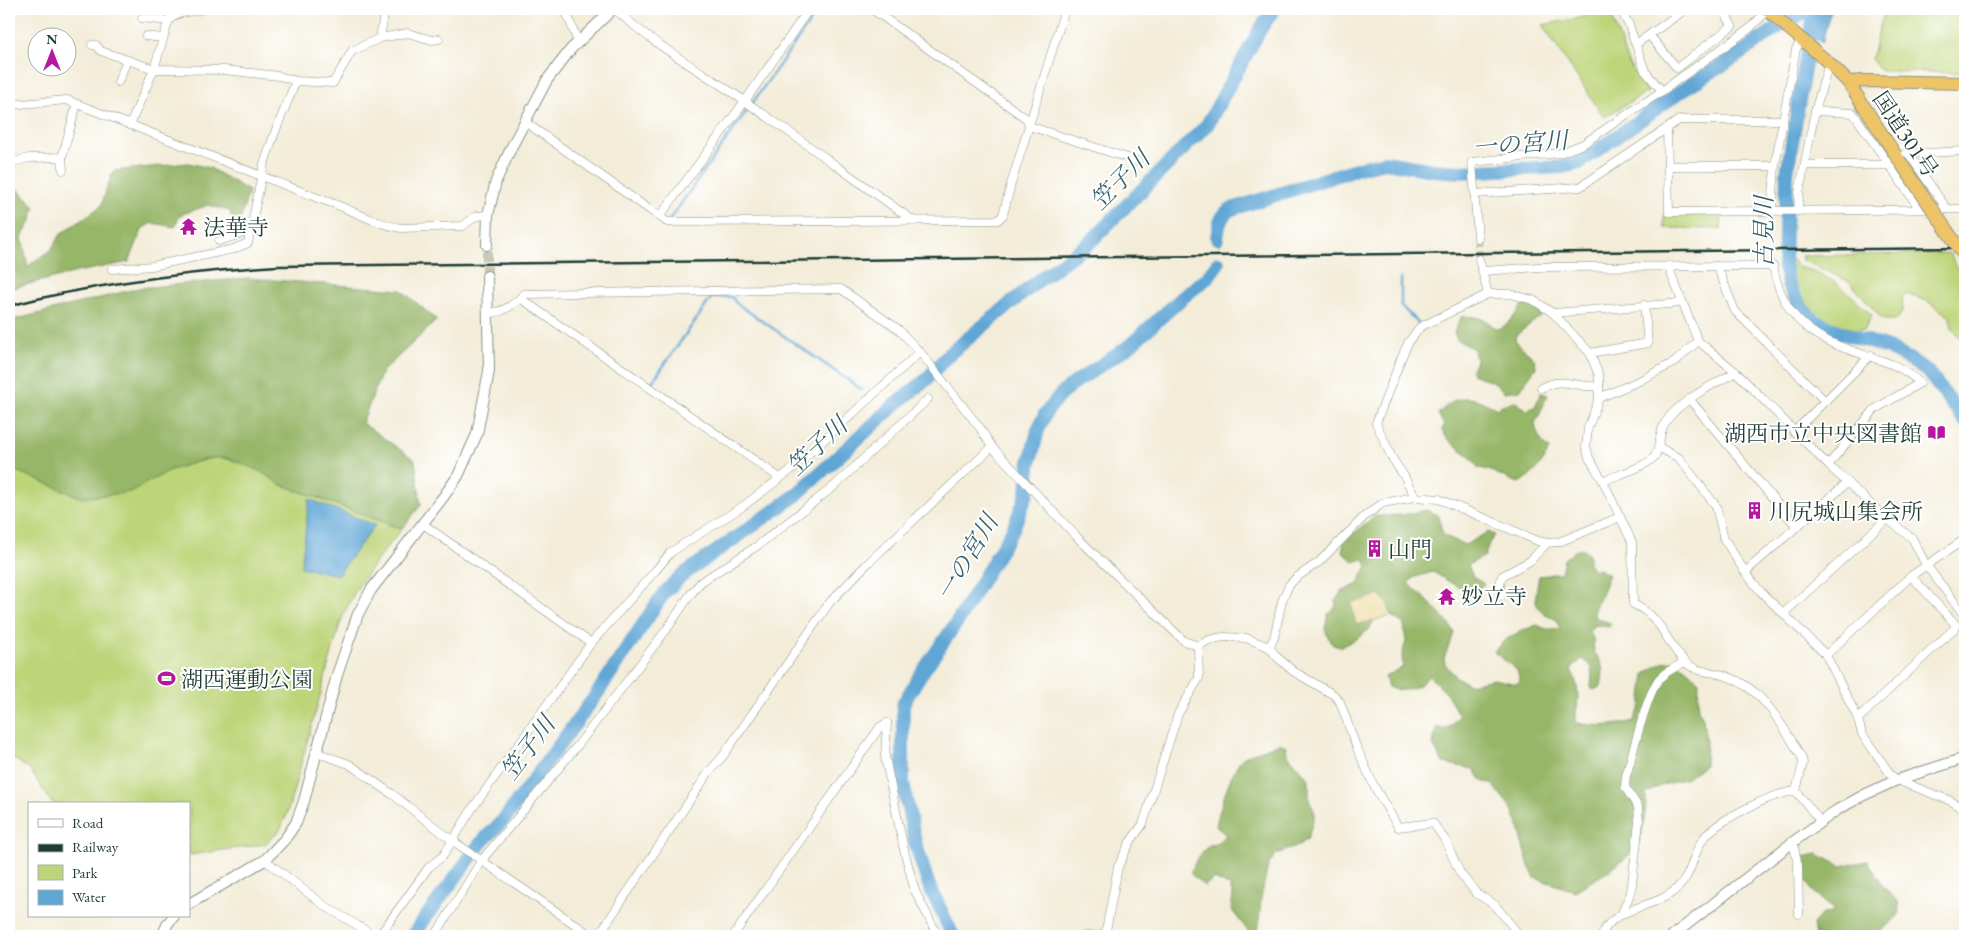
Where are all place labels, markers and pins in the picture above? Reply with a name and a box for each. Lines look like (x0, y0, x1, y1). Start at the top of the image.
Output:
place label: 法華寺 (203, 213, 269, 242)
temple icon: 法華寺 (179, 217, 199, 237)
place label: 湖西市立中央図書館 (1724, 419, 1922, 448)
library icon: 湖西市立中央図書館 (1926, 423, 1946, 443)
place label: 川尻城山集会所 (1769, 497, 1923, 526)
building icon: 川尻城山集会所 (1745, 501, 1765, 521)
place label: 山門 (1388, 535, 1432, 564)
building icon: 山門 (1364, 539, 1384, 559)
place label: 妙立寺 (1461, 582, 1527, 611)
temple icon: 妙立寺 (1437, 586, 1457, 606)
place label: 湖西運動公園 (181, 665, 313, 694)
sports icon: 湖西運動公園 (157, 669, 177, 689)

